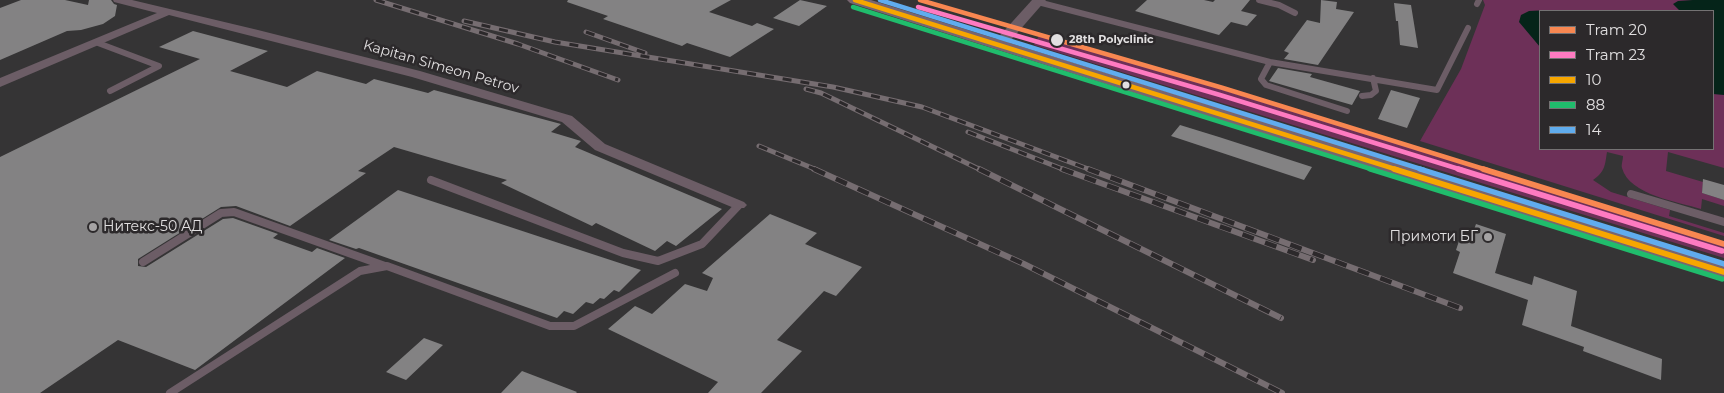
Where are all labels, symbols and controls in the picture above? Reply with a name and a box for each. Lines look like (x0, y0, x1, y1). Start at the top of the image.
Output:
legend (1539, 10, 1714, 150)
text: Tram 20 (1586, 20, 1647, 39)
marker: 28th Polyclinic (1049, 32, 1065, 48)
place label: 28th Polyclinic (1069, 33, 1154, 47)
street label: Kapitan Simeon Petrov (361, 37, 521, 97)
text: Tram 23 (1586, 45, 1645, 64)
text: 10 (1586, 70, 1601, 89)
unlabelled marker (1121, 80, 1131, 90)
text: 88 (1586, 95, 1605, 114)
text: 14 (1586, 120, 1601, 139)
place label: Нитекс-50 АД (103, 219, 202, 235)
marker: Нитекс-50 АД (87, 221, 99, 233)
place label: Примоти БГ (1389, 229, 1478, 245)
marker: Примоти БГ (1482, 231, 1494, 243)

